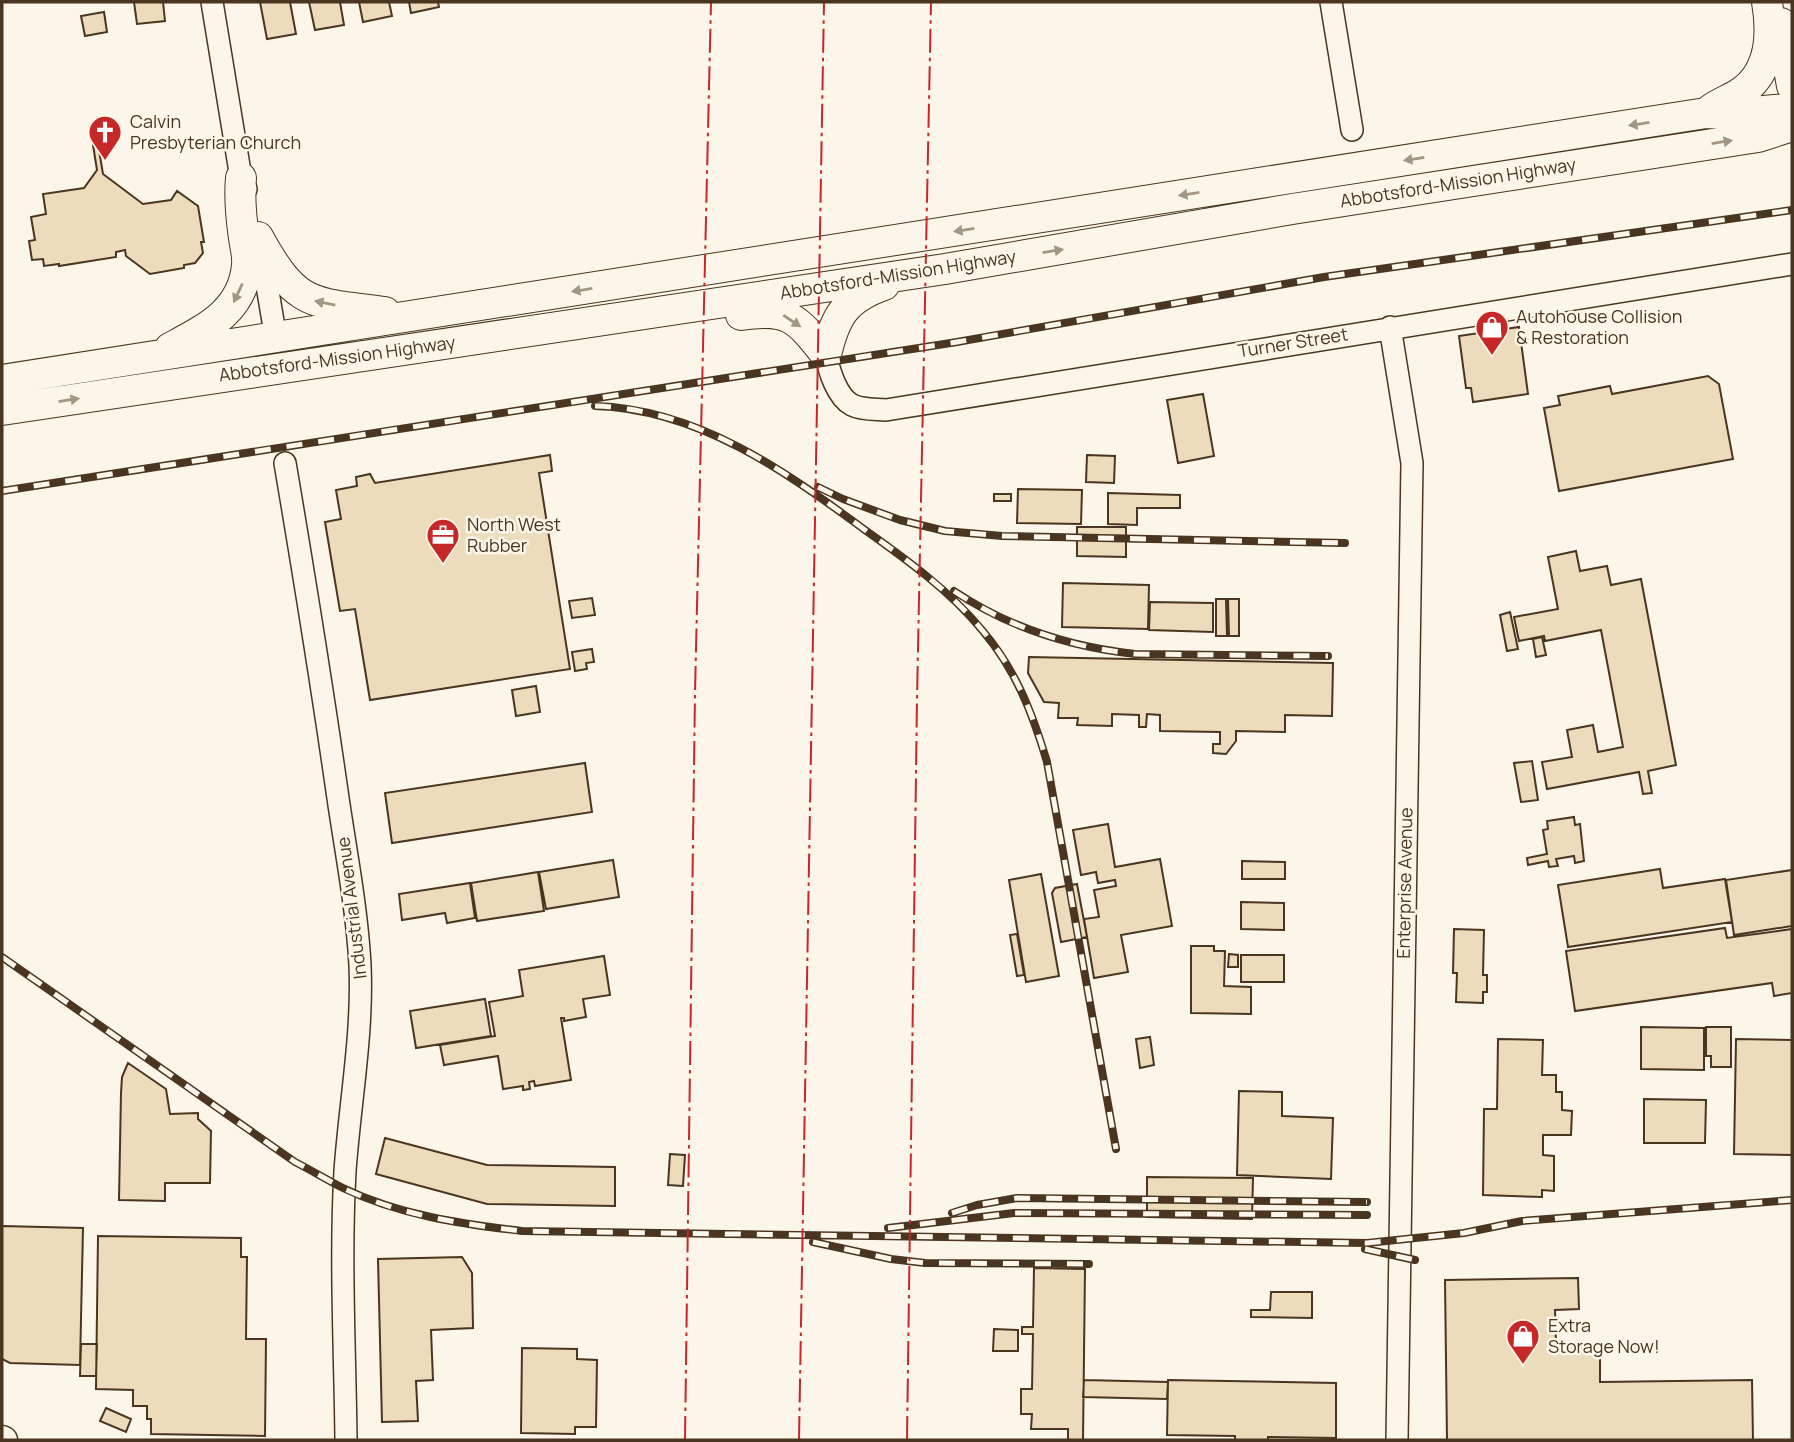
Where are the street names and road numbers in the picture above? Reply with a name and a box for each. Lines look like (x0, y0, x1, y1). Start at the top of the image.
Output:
street label: Abbotsford-Mission Highway (1338, 151, 1578, 213)
street label: Abbotsford-Mission Highway (778, 243, 1018, 305)
street label: Turner Street (1236, 321, 1350, 363)
street label: Abbotsford-Mission Highway (217, 329, 457, 387)
street label: Enterprise Avenue (1391, 807, 1417, 959)
street label: Industrial Avenue (330, 836, 372, 981)

